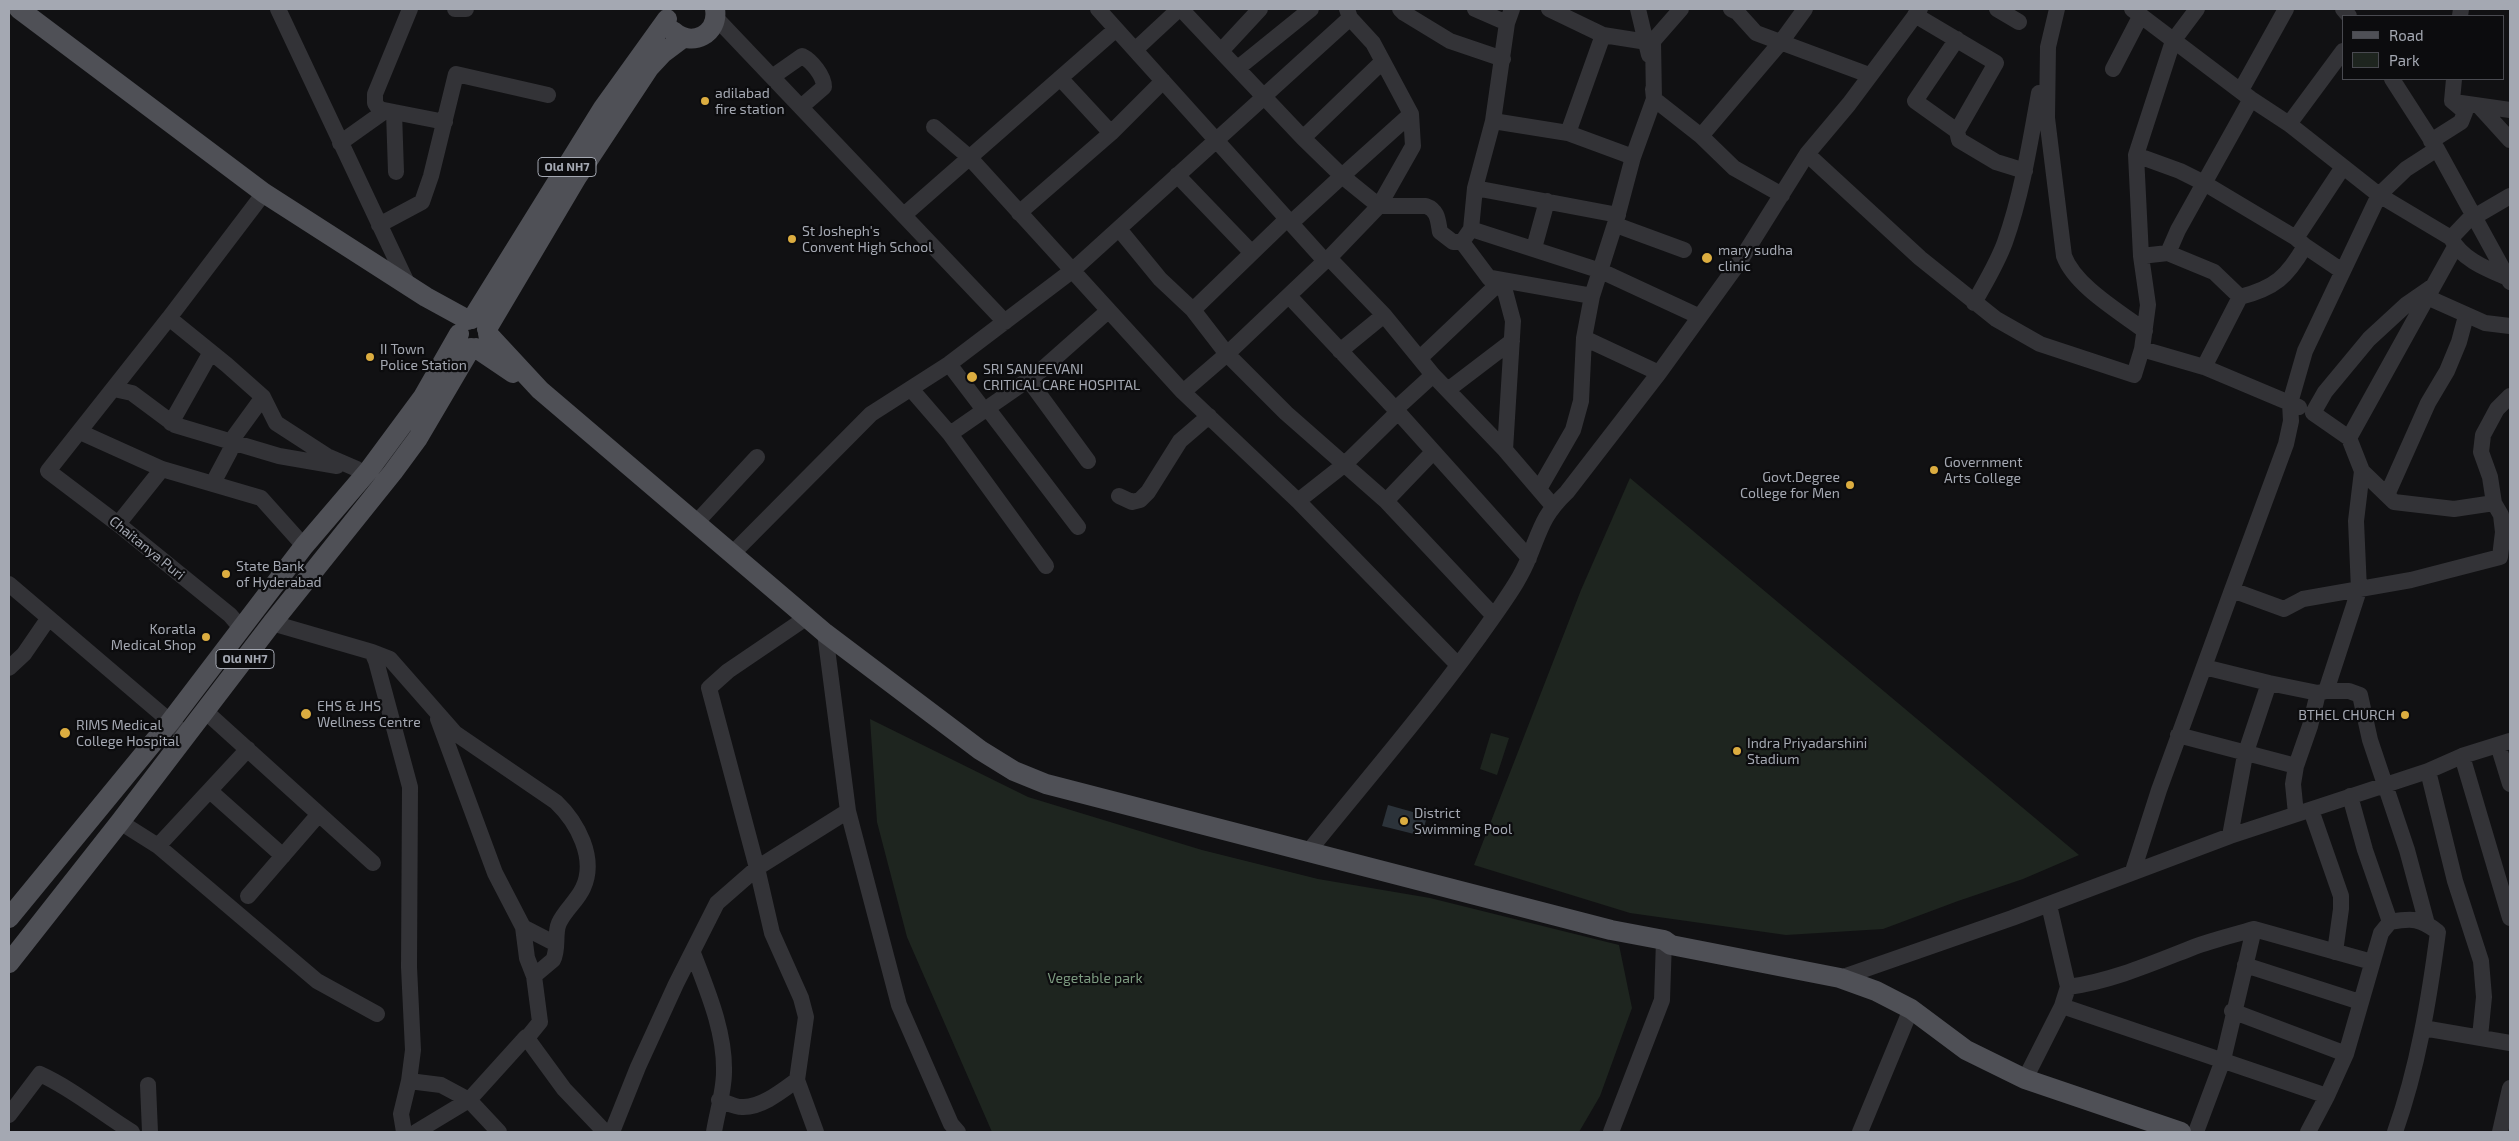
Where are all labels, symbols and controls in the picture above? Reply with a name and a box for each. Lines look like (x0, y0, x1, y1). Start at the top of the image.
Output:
legend (2342, 15, 2504, 80)
text: Road (2389, 26, 2424, 44)
text: Park (2389, 51, 2420, 69)
place label: adilabad fire station (715, 85, 785, 118)
marker: adilabad fire station (699, 95, 711, 107)
road number: Old NH7 (538, 158, 596, 176)
place label: St Josheph's Convent High School (802, 223, 932, 256)
marker: St Josheph's Convent High School (786, 233, 798, 245)
place label: mary sudha clinic (1718, 242, 1793, 274)
marker: mary sudha clinic (1700, 251, 1714, 265)
place label: II Town Police Station (380, 341, 467, 374)
marker: II Town Police Station (364, 351, 376, 363)
place label: SRI SANJEEVANI CRITICAL CARE HOSPITAL (983, 361, 1140, 394)
marker: SRI SANJEEVANI CRITICAL CARE HOSPITAL (965, 370, 979, 384)
place label: Government Arts College (1944, 454, 2023, 487)
marker: Government Arts College (1928, 464, 1940, 476)
place label: Govt.Degree College for Men (1740, 469, 1840, 502)
marker: Govt.Degree College for Men (1844, 479, 1856, 491)
street label: Chaitanya Puri (106, 513, 188, 583)
place label: State Bank of Hyderabad (236, 558, 322, 590)
marker: State Bank of Hyderabad (220, 568, 232, 580)
place label: Koratla Medical Shop (111, 621, 196, 654)
marker: Koratla Medical Shop (200, 631, 212, 643)
road number: Old NH7 (216, 650, 274, 669)
place label: EHS & JHS Wellness Centre (317, 698, 421, 730)
marker: EHS & JHS Wellness Centre (299, 707, 313, 721)
place label: BTHEL CHURCH (2298, 707, 2395, 723)
marker: BTHEL CHURCH (2399, 709, 2411, 721)
place label: RIMS Medical College Hospital (76, 717, 179, 750)
marker: RIMS Medical College Hospital (58, 726, 72, 740)
place label: Indra Priyadarshini Stadium (1747, 735, 1867, 768)
marker: Indra Priyadarshini Stadium (1731, 745, 1743, 757)
place label: District Swimming Pool (1414, 805, 1512, 838)
marker: District Swimming Pool (1398, 815, 1410, 827)
park label: Vegetable park (1047, 970, 1143, 986)

